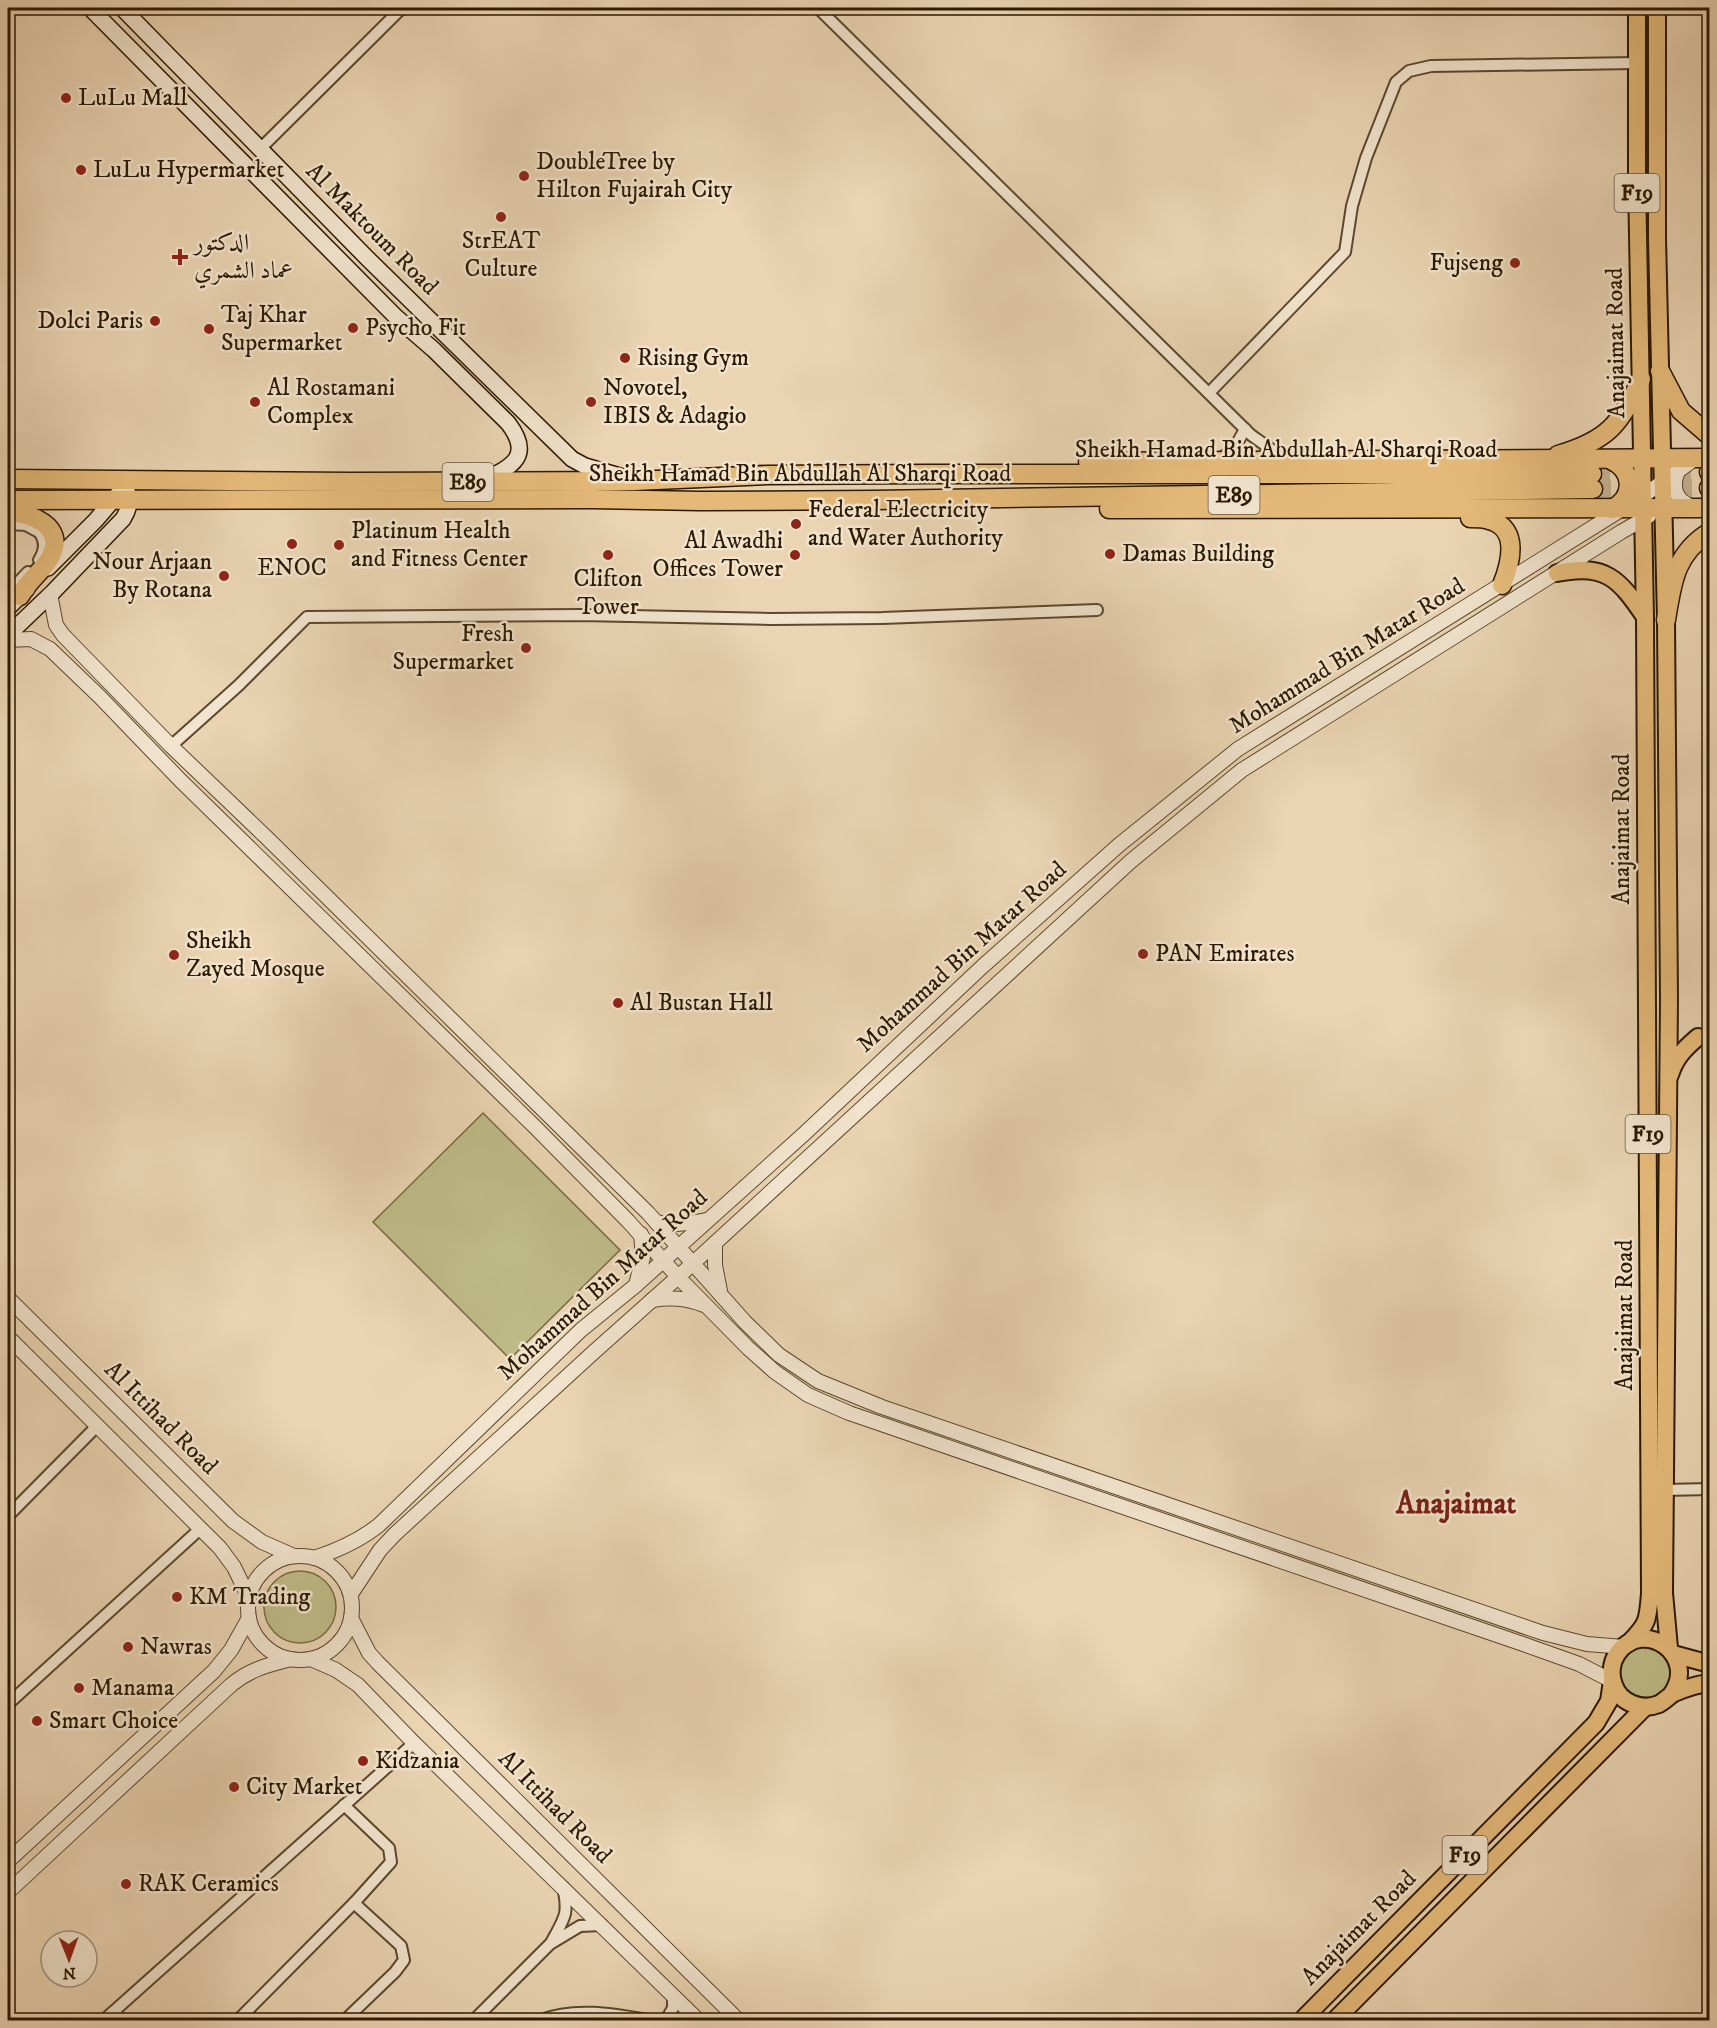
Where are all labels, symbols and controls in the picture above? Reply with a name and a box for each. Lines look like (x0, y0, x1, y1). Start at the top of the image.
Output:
place label: LuLu Mall (78, 83, 188, 113)
marker: LuLu Mall (59, 91, 73, 105)
place label: DoubleTree by Hilton Fujairah City (536, 147, 733, 205)
place label: LuLu Hypermarket (93, 155, 284, 185)
street label: Al Maktoum Road (299, 156, 445, 302)
marker: LuLu Hypermarket (74, 163, 88, 177)
marker: DoubleTree by Hilton Fujairah City (517, 169, 531, 183)
road number: F19 (1614, 174, 1660, 212)
marker: StrEAT Culture (494, 210, 508, 224)
place label: StrEAT Culture (462, 226, 540, 284)
place label: الدكتور عماد الشمري (192, 228, 293, 289)
marker: الدكتور عماد الشمري (171, 248, 189, 266)
place label: Fujseng (1429, 248, 1503, 278)
marker: Fujseng (1508, 256, 1522, 270)
street label: Anajaimat Road (1600, 267, 1632, 419)
place label: Taj Khar Supermarket (221, 300, 343, 358)
place label: Dolci Paris (37, 306, 143, 336)
place label: Psycho Fit (365, 313, 466, 343)
marker: Dolci Paris (148, 314, 162, 328)
marker: Psycho Fit (346, 321, 360, 335)
marker: Taj Khar Supermarket (202, 322, 216, 336)
place label: Rising Gym (637, 343, 749, 373)
marker: Rising Gym (618, 351, 632, 365)
place label: Al Rostamani Complex (267, 373, 395, 431)
place label: Novotel, IBIS & Adagio (603, 373, 746, 431)
marker: Al Rostamani Complex (248, 395, 262, 409)
marker: Novotel, IBIS & Adagio (584, 395, 598, 409)
street label: Sheikh Hamad Bin Abdullah Al Sharqi Road (1075, 435, 1497, 465)
street label: Sheikh Hamad Bin Abdullah Al Sharqi Road (589, 459, 1011, 489)
road number: E89 (442, 463, 494, 501)
road number: E89 (1208, 476, 1260, 514)
place label: Federal Electricity and Water Authority (808, 495, 1004, 553)
place label: Platinum Health and Fitness Center (351, 516, 528, 574)
marker: Federal Electricity and Water Authority (789, 517, 803, 531)
place label: Al Awadhi Offices Tower (652, 526, 783, 584)
marker: ENOC (285, 537, 299, 551)
marker: Platinum Health and Fitness Center (332, 538, 346, 552)
place label: Damas Building (1122, 539, 1274, 569)
place label: Nour Arjaan By Rotana (93, 547, 213, 605)
marker: Damas Building (1103, 547, 1117, 561)
marker: Clifton Tower (601, 548, 615, 562)
marker: Al Awadhi Offices Tower (788, 548, 802, 562)
place label: ENOC (257, 553, 327, 583)
place label: Clifton Tower (574, 564, 643, 622)
marker: Nour Arjaan By Rotana (217, 569, 231, 583)
street label: Mohammad Bin Matar Road (1224, 571, 1470, 741)
place label: Fresh Supermarket (393, 619, 514, 677)
marker: Fresh Supermarket (519, 641, 533, 655)
street label: Anajaimat Road (1607, 754, 1637, 904)
street label: Mohammad Bin Matar Road (851, 855, 1073, 1059)
place label: Sheikh Zayed Mosque (186, 926, 325, 984)
place label: PAN Emirates (1155, 939, 1294, 969)
marker: PAN Emirates (1136, 947, 1150, 961)
marker: Sheikh Zayed Mosque (167, 948, 181, 962)
place label: Al Bustan Hall (630, 988, 774, 1018)
marker: Al Bustan Hall (611, 996, 625, 1010)
road number: F19 (1626, 1115, 1670, 1153)
street label: Mohammad Bin Matar Road (492, 1183, 714, 1387)
street label: Anajaimat Road (1610, 1240, 1640, 1390)
street label: Al Ittihad Road (98, 1355, 224, 1481)
district label: Anajaimat (1395, 1486, 1516, 1523)
place label: KM Trading (189, 1582, 310, 1612)
marker: KM Trading (170, 1590, 184, 1604)
place label: Nawras (140, 1632, 212, 1662)
marker: Nawras (121, 1640, 135, 1654)
place label: Manama (91, 1673, 175, 1703)
marker: Manama (72, 1681, 86, 1695)
place label: Smart Choice (49, 1706, 178, 1736)
marker: Smart Choice (30, 1714, 44, 1728)
street label: Al Ittihad Road (492, 1744, 618, 1870)
place label: Kidzania (375, 1746, 460, 1776)
marker: Kidzania (356, 1754, 370, 1768)
place label: City Market (246, 1772, 363, 1802)
marker: City Market (227, 1780, 241, 1794)
road number: F19 (1442, 1836, 1488, 1874)
street label: Anajaimat Road (1295, 1864, 1423, 1992)
place label: RAK Ceramics (138, 1869, 279, 1899)
marker: RAK Ceramics (119, 1877, 133, 1891)
north arrow (39, 1929, 99, 1989)
text: N (63, 1963, 76, 1983)

